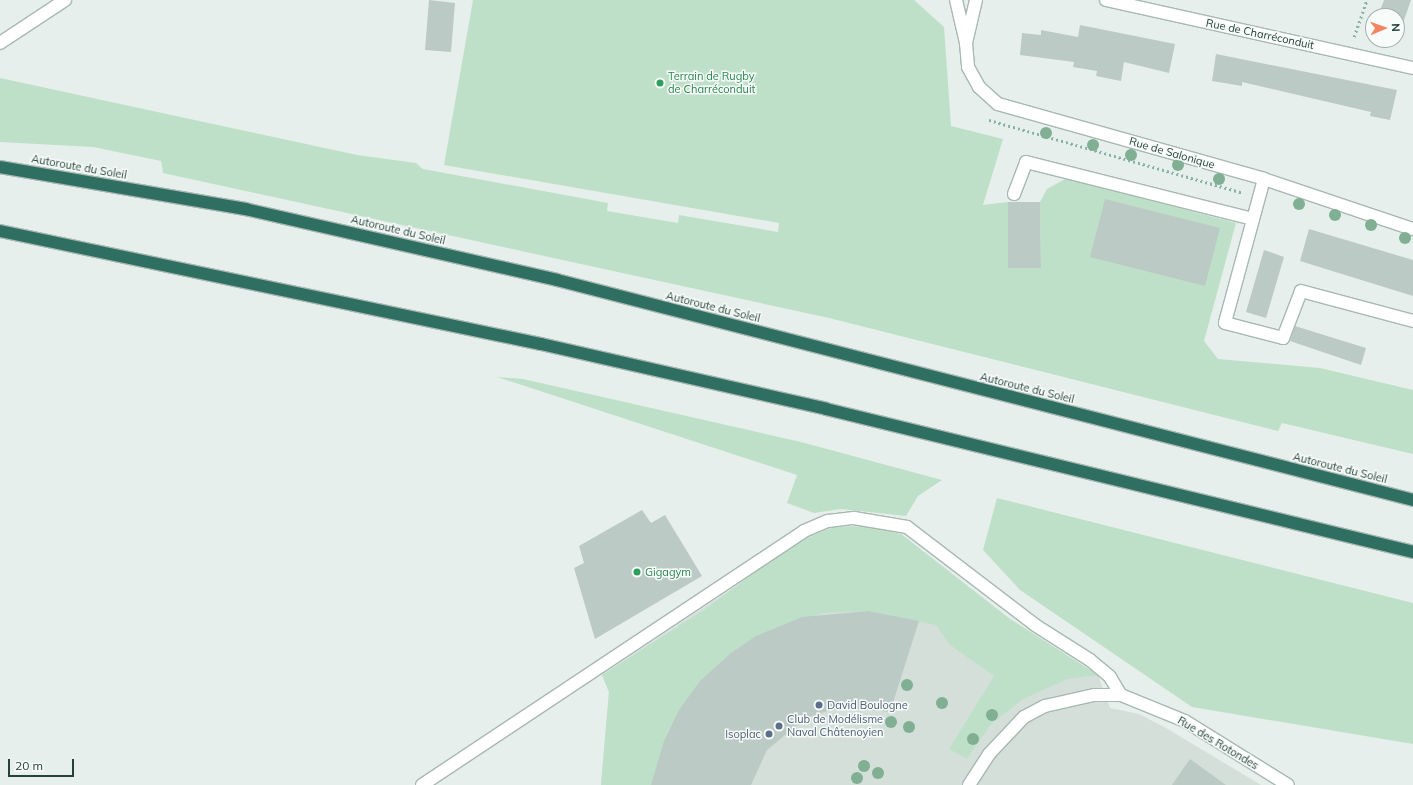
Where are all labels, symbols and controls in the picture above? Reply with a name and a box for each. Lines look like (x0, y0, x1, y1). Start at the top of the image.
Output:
north arrow (1365, 8, 1405, 48)
street label: Rue de Charréconduit (1205, 16, 1315, 52)
text: N (1389, 23, 1403, 32)
place label: Terrain de Rugby de Charréconduit (668, 70, 755, 96)
marker: Terrain de Rugby de Charréconduit (655, 78, 665, 88)
street label: Rue de Salonique (1128, 134, 1216, 172)
street label: Autoroute du Soleil (30, 152, 128, 182)
street label: Autoroute du Soleil (350, 213, 446, 247)
street label: Autoroute du Soleil (665, 289, 761, 325)
street label: Autoroute du Soleil (979, 370, 1075, 406)
street label: Autoroute du Soleil (1292, 450, 1388, 486)
place label: Gigagym (645, 565, 691, 579)
marker: Gigagym (632, 567, 642, 577)
place label: David Boulogne (827, 698, 908, 712)
marker: David Boulogne (814, 700, 824, 710)
place label: Club de Modélisme Naval Châtenoyien (787, 713, 883, 739)
street label: Rue des Rotondes (1175, 714, 1261, 772)
marker: Club de Modélisme Naval Châtenoyien (774, 721, 784, 731)
place label: Isoplac (725, 727, 761, 741)
marker: Isoplac (764, 729, 774, 739)
scale bar (10, 751, 76, 777)
text: 20 m (15, 758, 43, 773)

